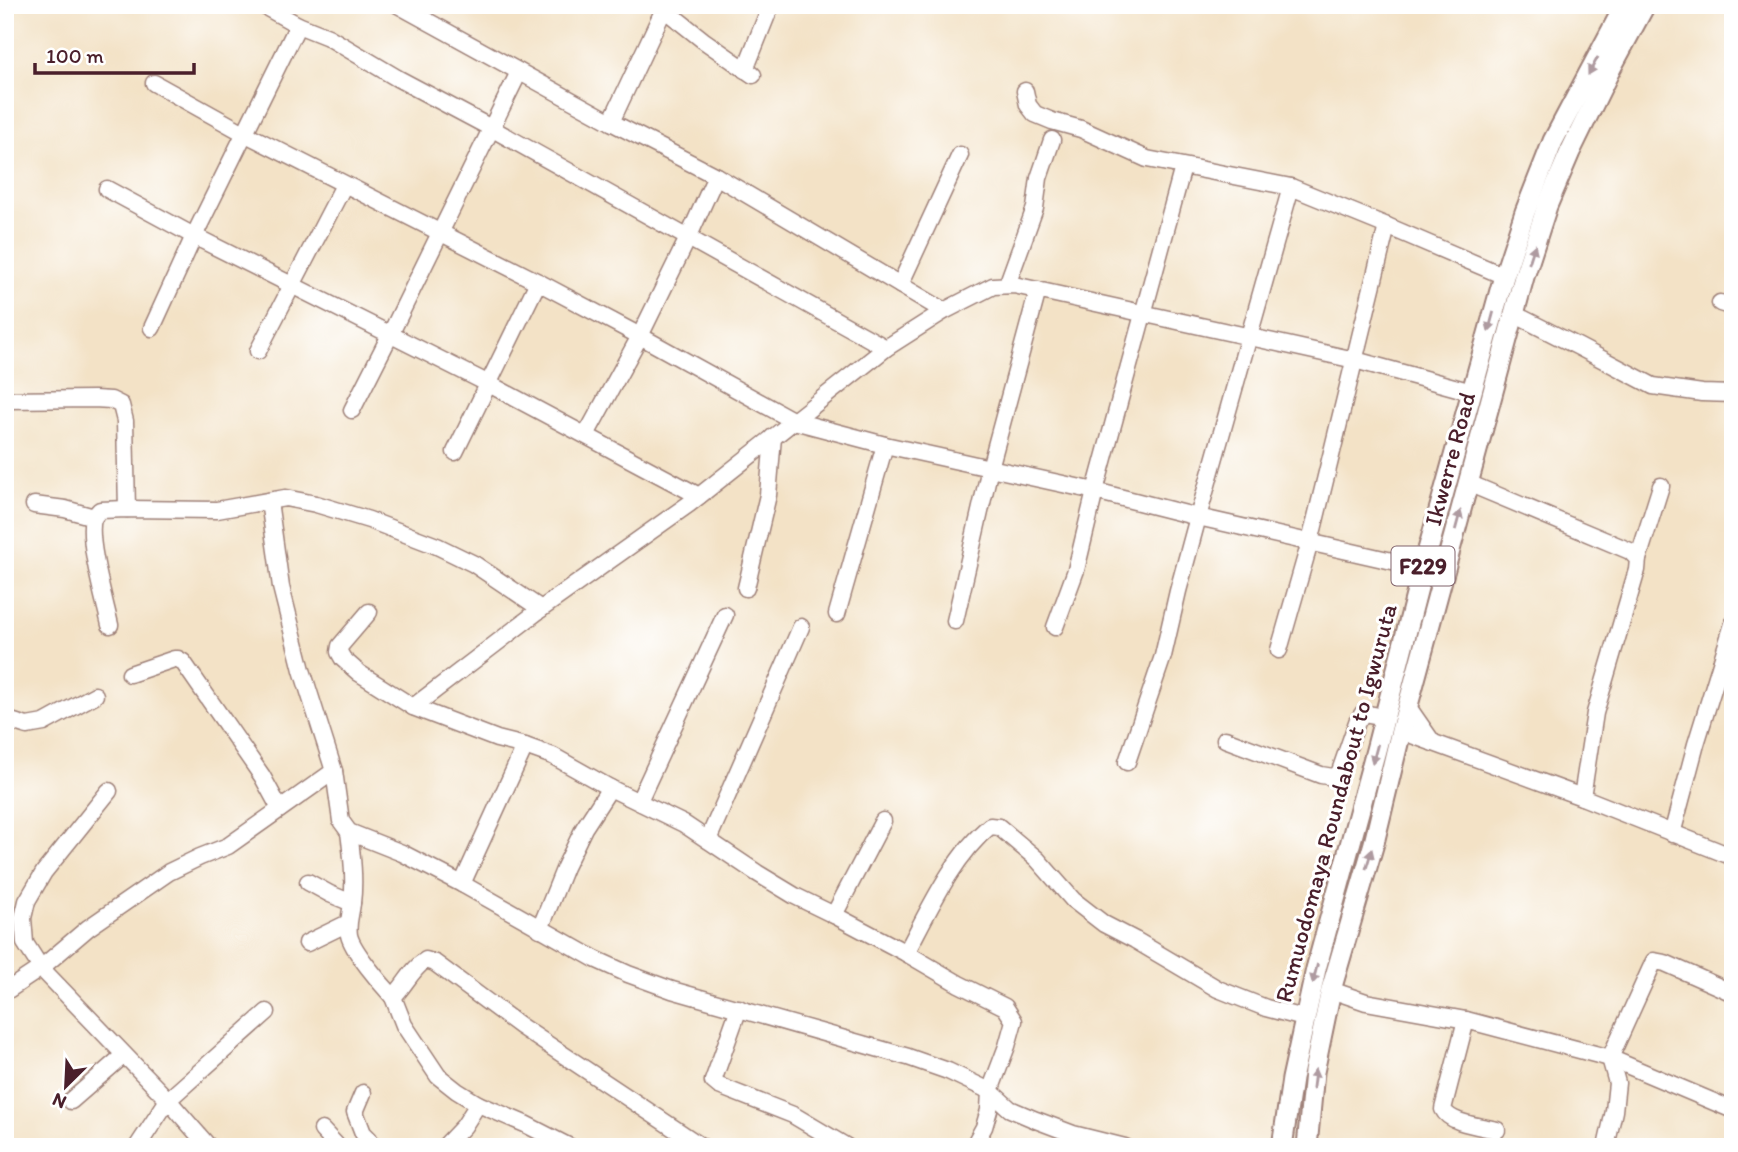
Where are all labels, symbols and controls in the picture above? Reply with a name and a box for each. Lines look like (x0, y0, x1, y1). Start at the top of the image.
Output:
scale bar (35, 32, 194, 76)
text: 100 m (46, 43, 104, 68)
one-way arrow (1588, 56, 1599, 76)
one-way arrow (1527, 243, 1538, 264)
one-way arrow (1485, 311, 1496, 333)
street label: Ikwerre Road (1418, 389, 1481, 529)
one-way arrow (1453, 509, 1464, 531)
road number: F229 (1392, 546, 1454, 586)
street label: Rumuodomaya Roundabout to Igwuruta (1268, 600, 1403, 1005)
one-way arrow (1369, 743, 1380, 765)
one-way arrow (1365, 848, 1375, 869)
one-way arrow (1309, 963, 1320, 985)
north arrow (32, 1050, 102, 1120)
one-way arrow (1308, 1068, 1319, 1090)
text: N (49, 1088, 70, 1114)

